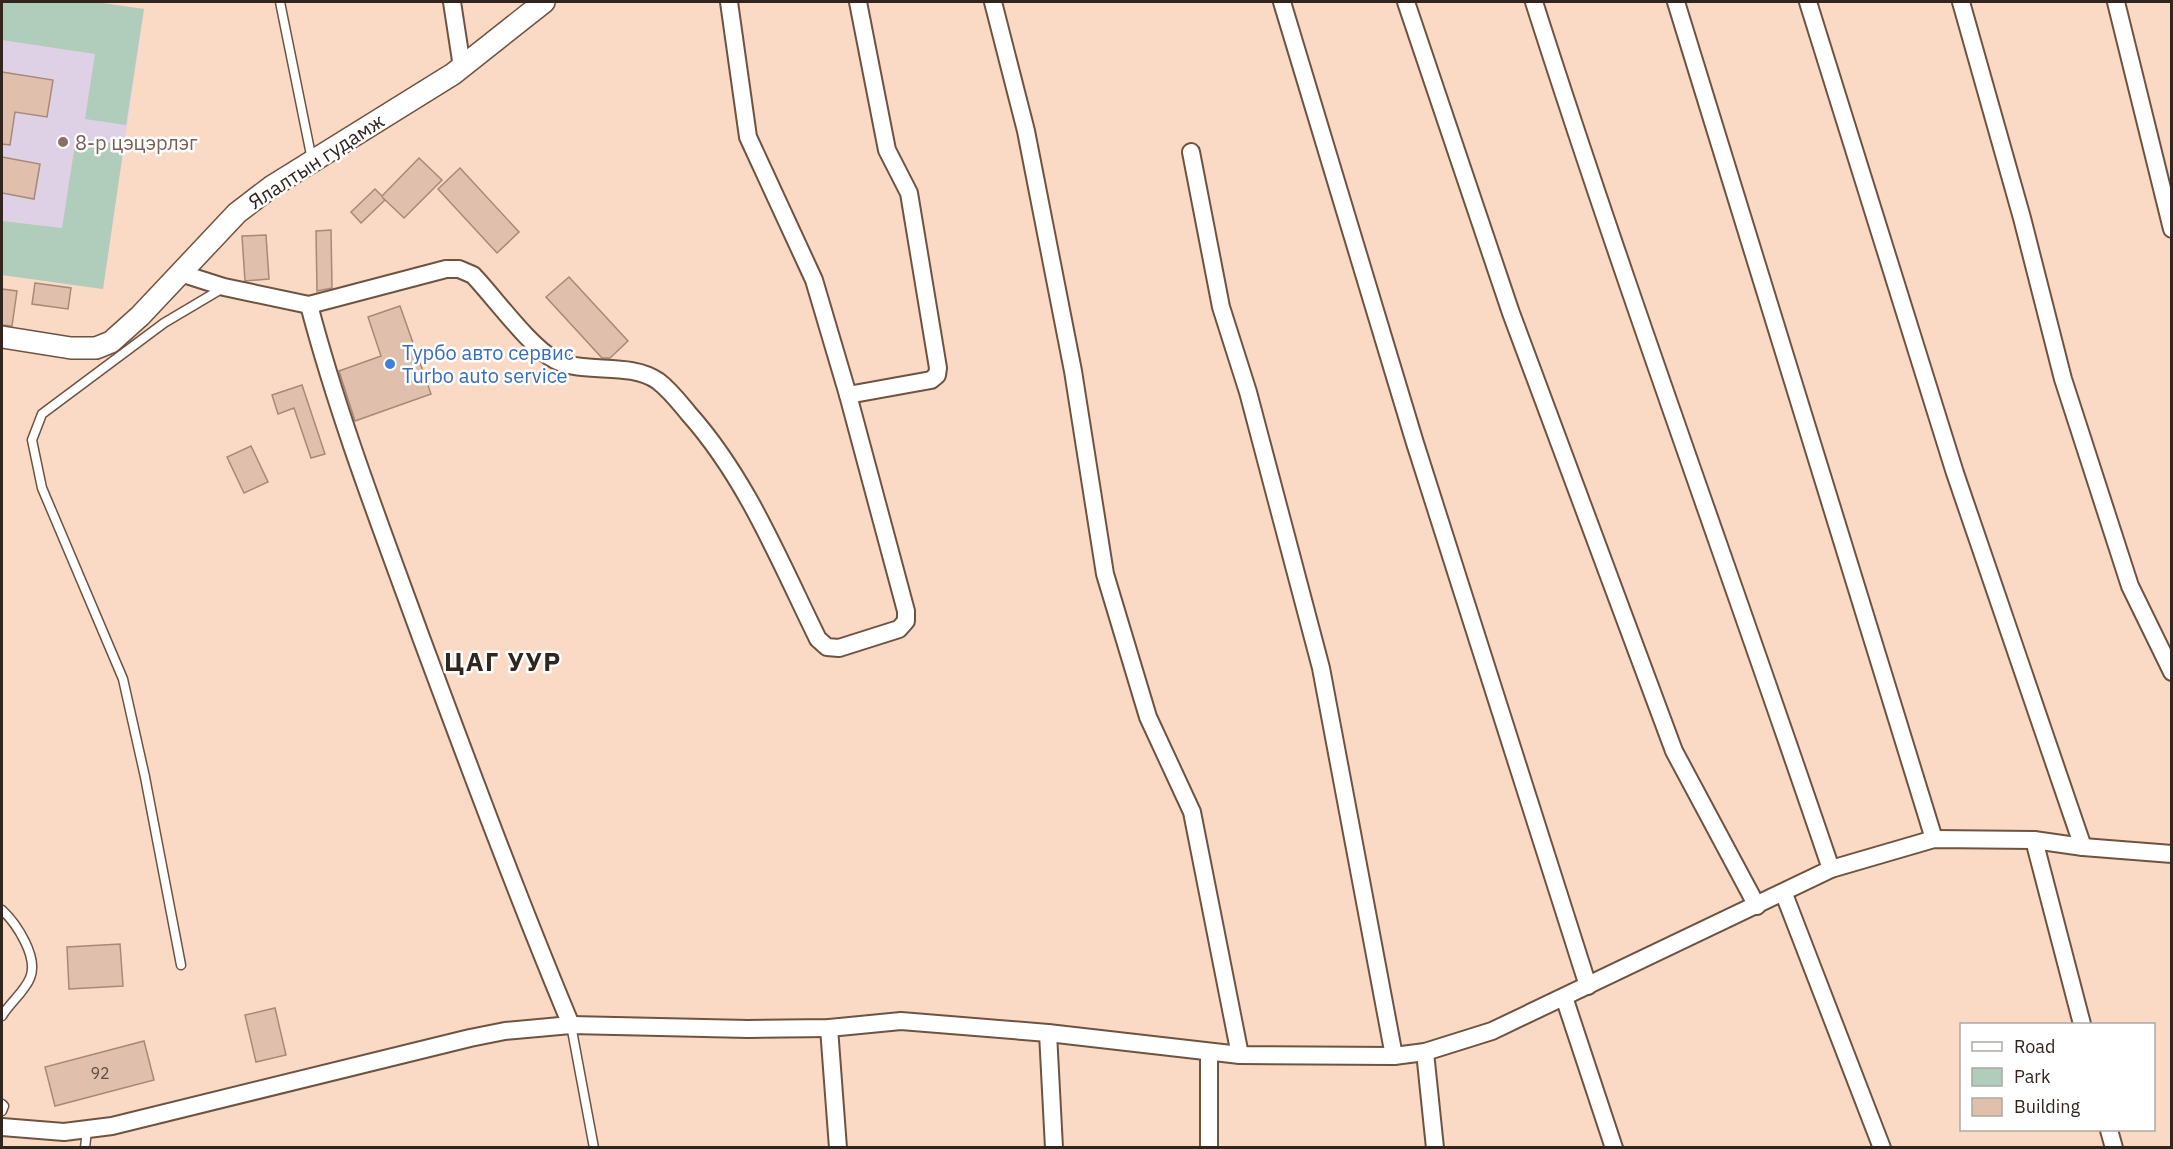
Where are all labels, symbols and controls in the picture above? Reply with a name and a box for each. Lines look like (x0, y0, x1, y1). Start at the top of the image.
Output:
street label: Ялалтын гудамж (243, 107, 389, 215)
place label: 8-р цэцэрлэг (75, 129, 198, 156)
marker: 8-р цэцэрлэг (56, 135, 70, 149)
place label: Турбо авто сервис Turbo auto service (402, 339, 574, 389)
marker: Турбо авто сервис Turbo auto service (383, 357, 397, 371)
district label: ЦАГ УУР (444, 644, 562, 678)
legend (1960, 1023, 2155, 1131)
text: Road (2014, 1035, 2055, 1058)
house number: 92 (90, 1063, 110, 1083)
text: Park (2014, 1065, 2051, 1088)
text: Building (2014, 1095, 2081, 1118)

